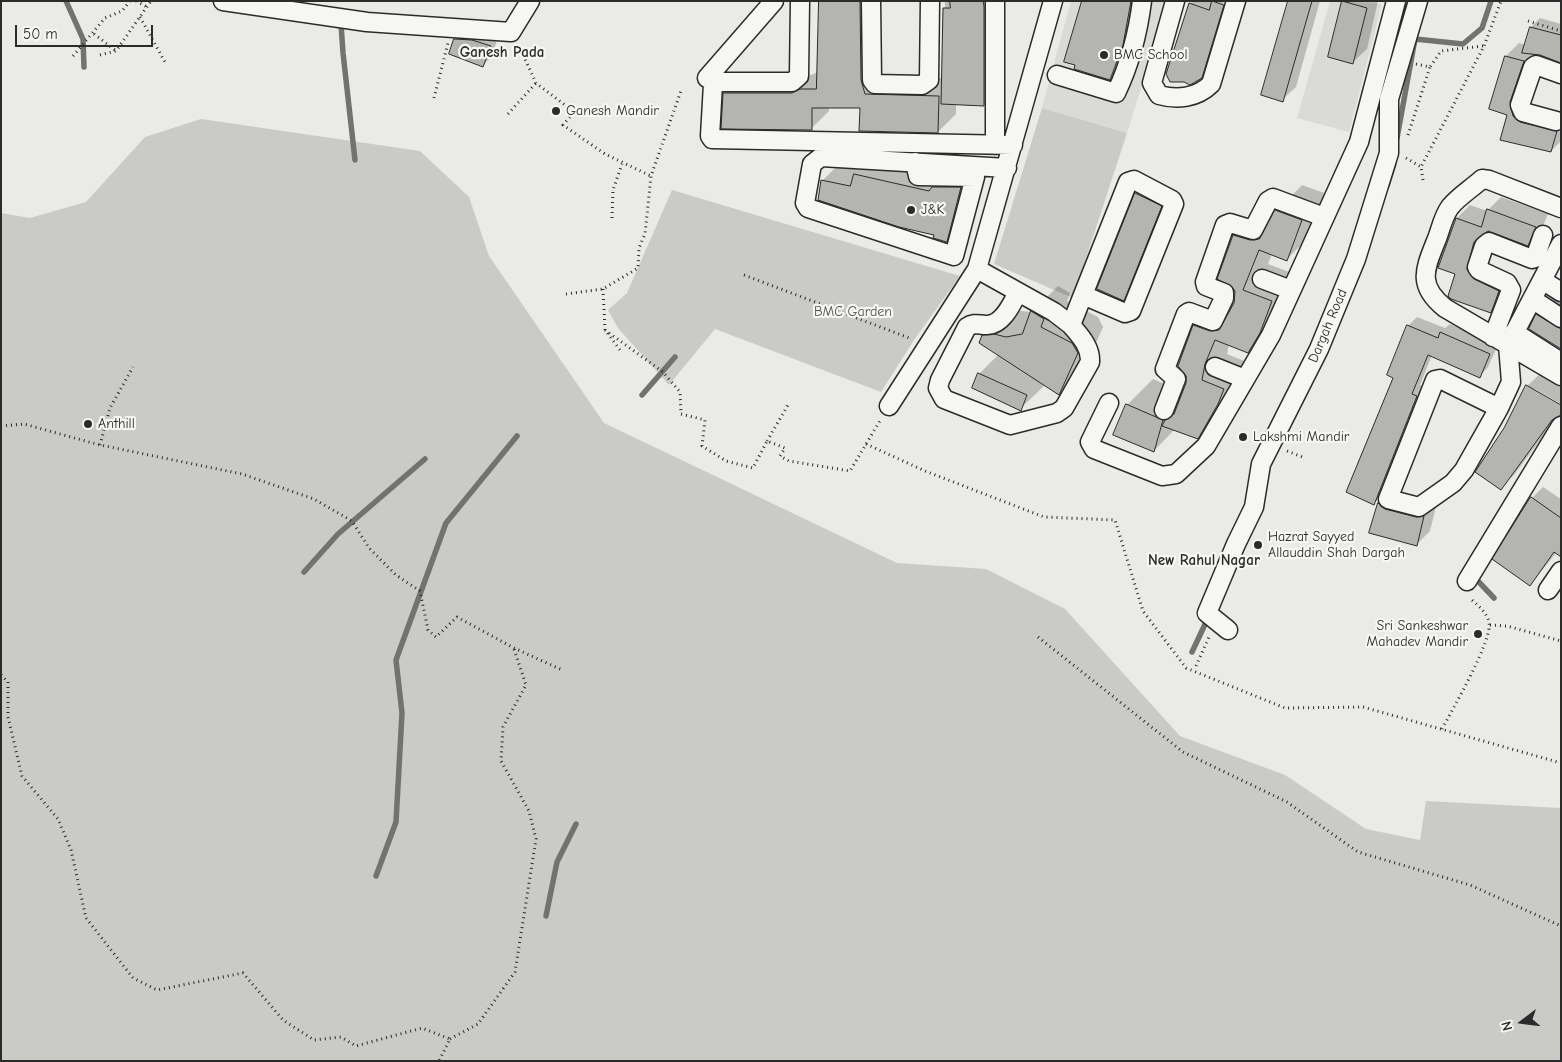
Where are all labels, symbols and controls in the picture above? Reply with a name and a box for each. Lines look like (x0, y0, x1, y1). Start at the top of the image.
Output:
scale bar (18, 15, 155, 47)
text: 50 m (23, 25, 58, 43)
district label: Ganesh Pada (460, 44, 544, 62)
place label: BMC School (1114, 47, 1187, 63)
marker: BMC School (1098, 49, 1110, 61)
place label: Ganesh Mandir (566, 103, 659, 119)
marker: Ganesh Mandir (550, 105, 562, 117)
place label: J&K (921, 202, 944, 218)
marker: J&K (905, 204, 917, 216)
street label: Dargah Road (1305, 287, 1351, 365)
park label: BMC Garden (814, 304, 892, 320)
place label: Anthill (98, 416, 135, 432)
marker: Anthill (82, 418, 94, 430)
place label: Lakshmi Mandir (1253, 429, 1349, 445)
marker: Lakshmi Mandir (1237, 431, 1249, 443)
place label: Hazrat Sayyed Allauddin Shah Dargah (1268, 529, 1405, 562)
marker: Hazrat Sayyed Allauddin Shah Dargah (1252, 539, 1264, 551)
district label: New Rahul Nagar (1148, 552, 1260, 570)
place label: Sri Sankeshwar Mahadev Mandir (1367, 618, 1468, 650)
marker: Sri Sankeshwar Mahadev Mandir (1472, 628, 1484, 640)
north arrow (1497, 997, 1547, 1047)
text: N (1498, 1019, 1516, 1033)

